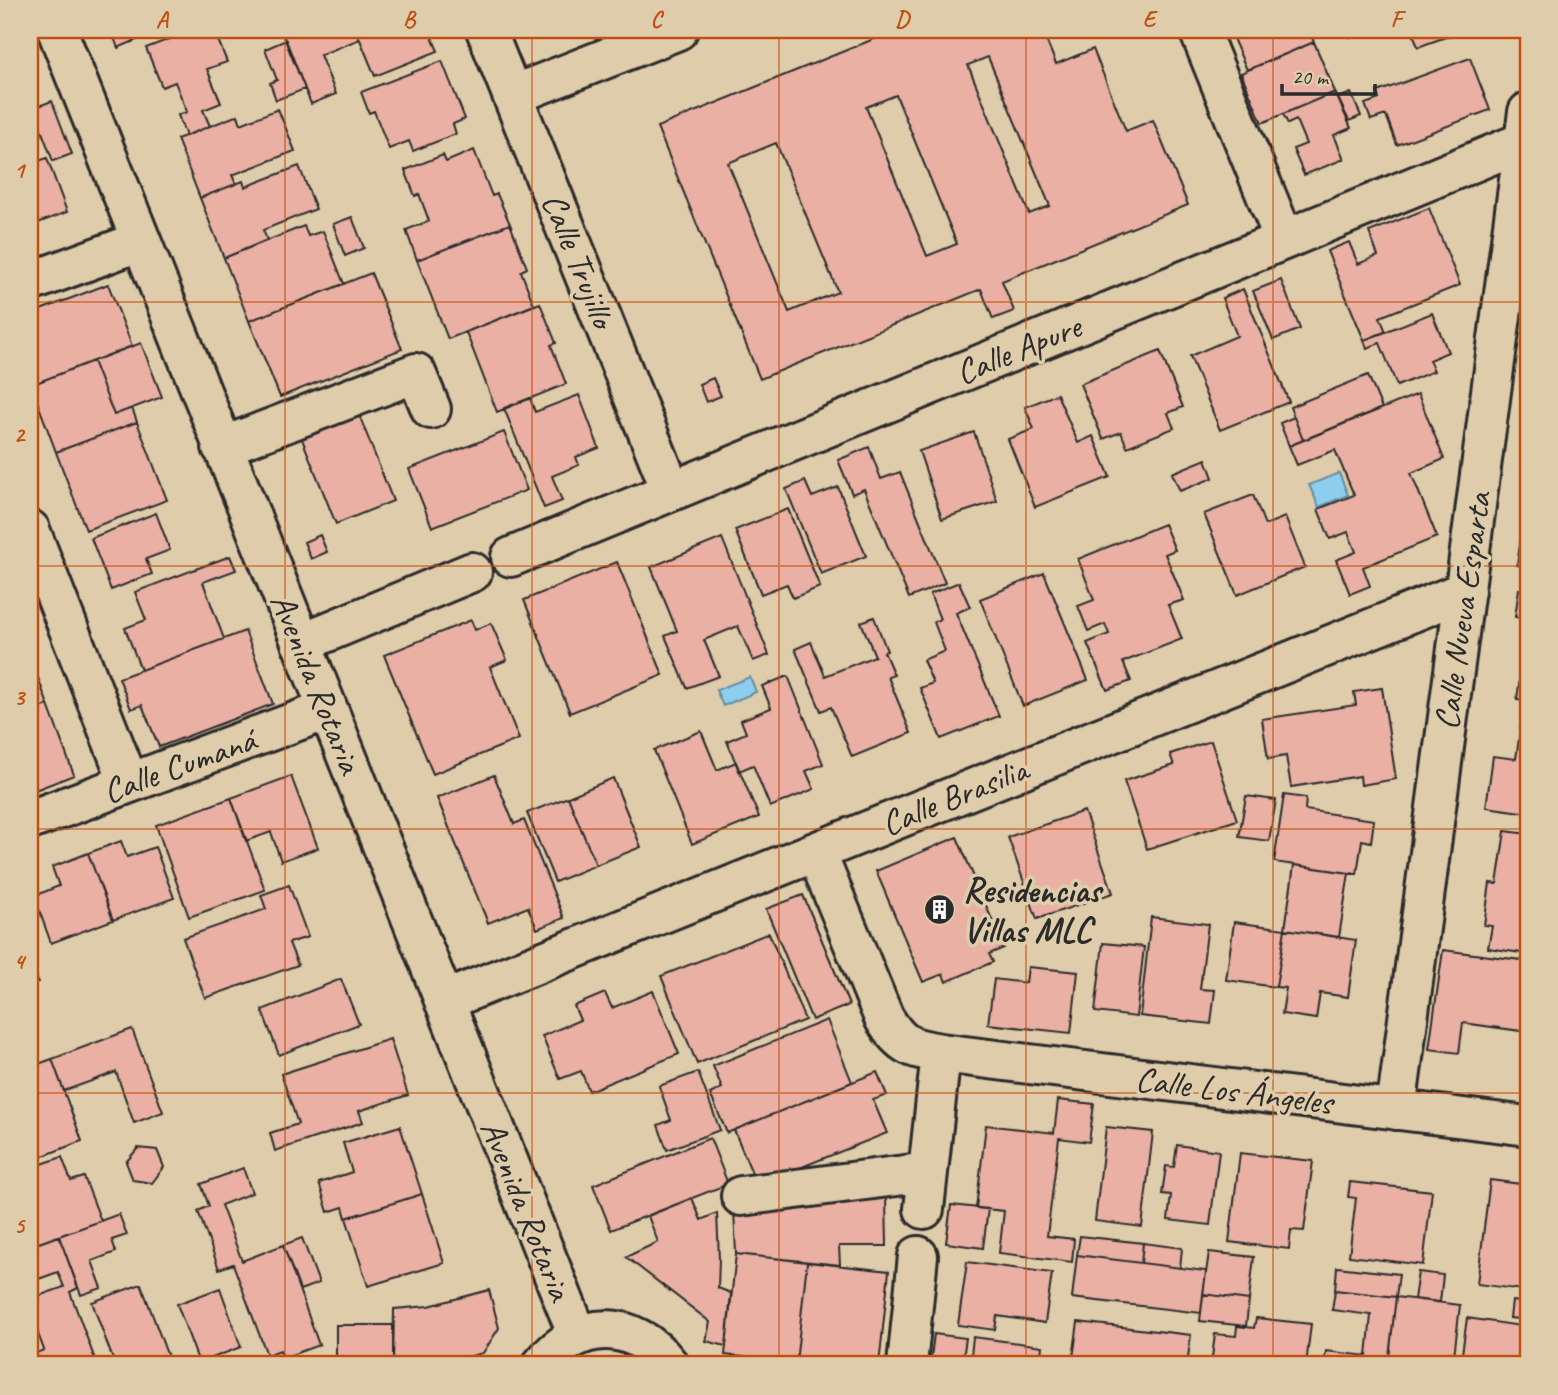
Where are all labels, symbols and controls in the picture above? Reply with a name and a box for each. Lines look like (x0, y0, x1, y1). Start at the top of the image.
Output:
text: A (156, 5, 170, 34)
text: B (403, 5, 417, 34)
text: C (651, 5, 665, 34)
text: D (895, 5, 911, 34)
text: E (1143, 5, 1159, 34)
text: F (1391, 5, 1407, 34)
scale bar (1282, 52, 1374, 96)
text: 20 m (1292, 64, 1330, 90)
text: 1 (14, 156, 27, 185)
street label: Calle Trujillo (531, 187, 627, 337)
street label: Calle Apure (949, 303, 1090, 395)
text: 2 (14, 420, 27, 449)
street label: Calle Nueva Esparta (1424, 487, 1502, 733)
street label: Avenida Rotaria (260, 587, 374, 782)
text: 3 (14, 683, 27, 712)
street label: Calle Cumaná (97, 716, 265, 814)
street label: Calle Brasilia (875, 746, 1036, 846)
place label: Residencias Villas MLC (963, 868, 1104, 953)
building icon: Residencias Villas MLC (923, 893, 957, 927)
text: 4 (14, 947, 27, 976)
street label: Calle Los Ángeles (1133, 1056, 1338, 1125)
street label: Avenida Rotaria (470, 1114, 584, 1309)
text: 5 (14, 1211, 26, 1240)

